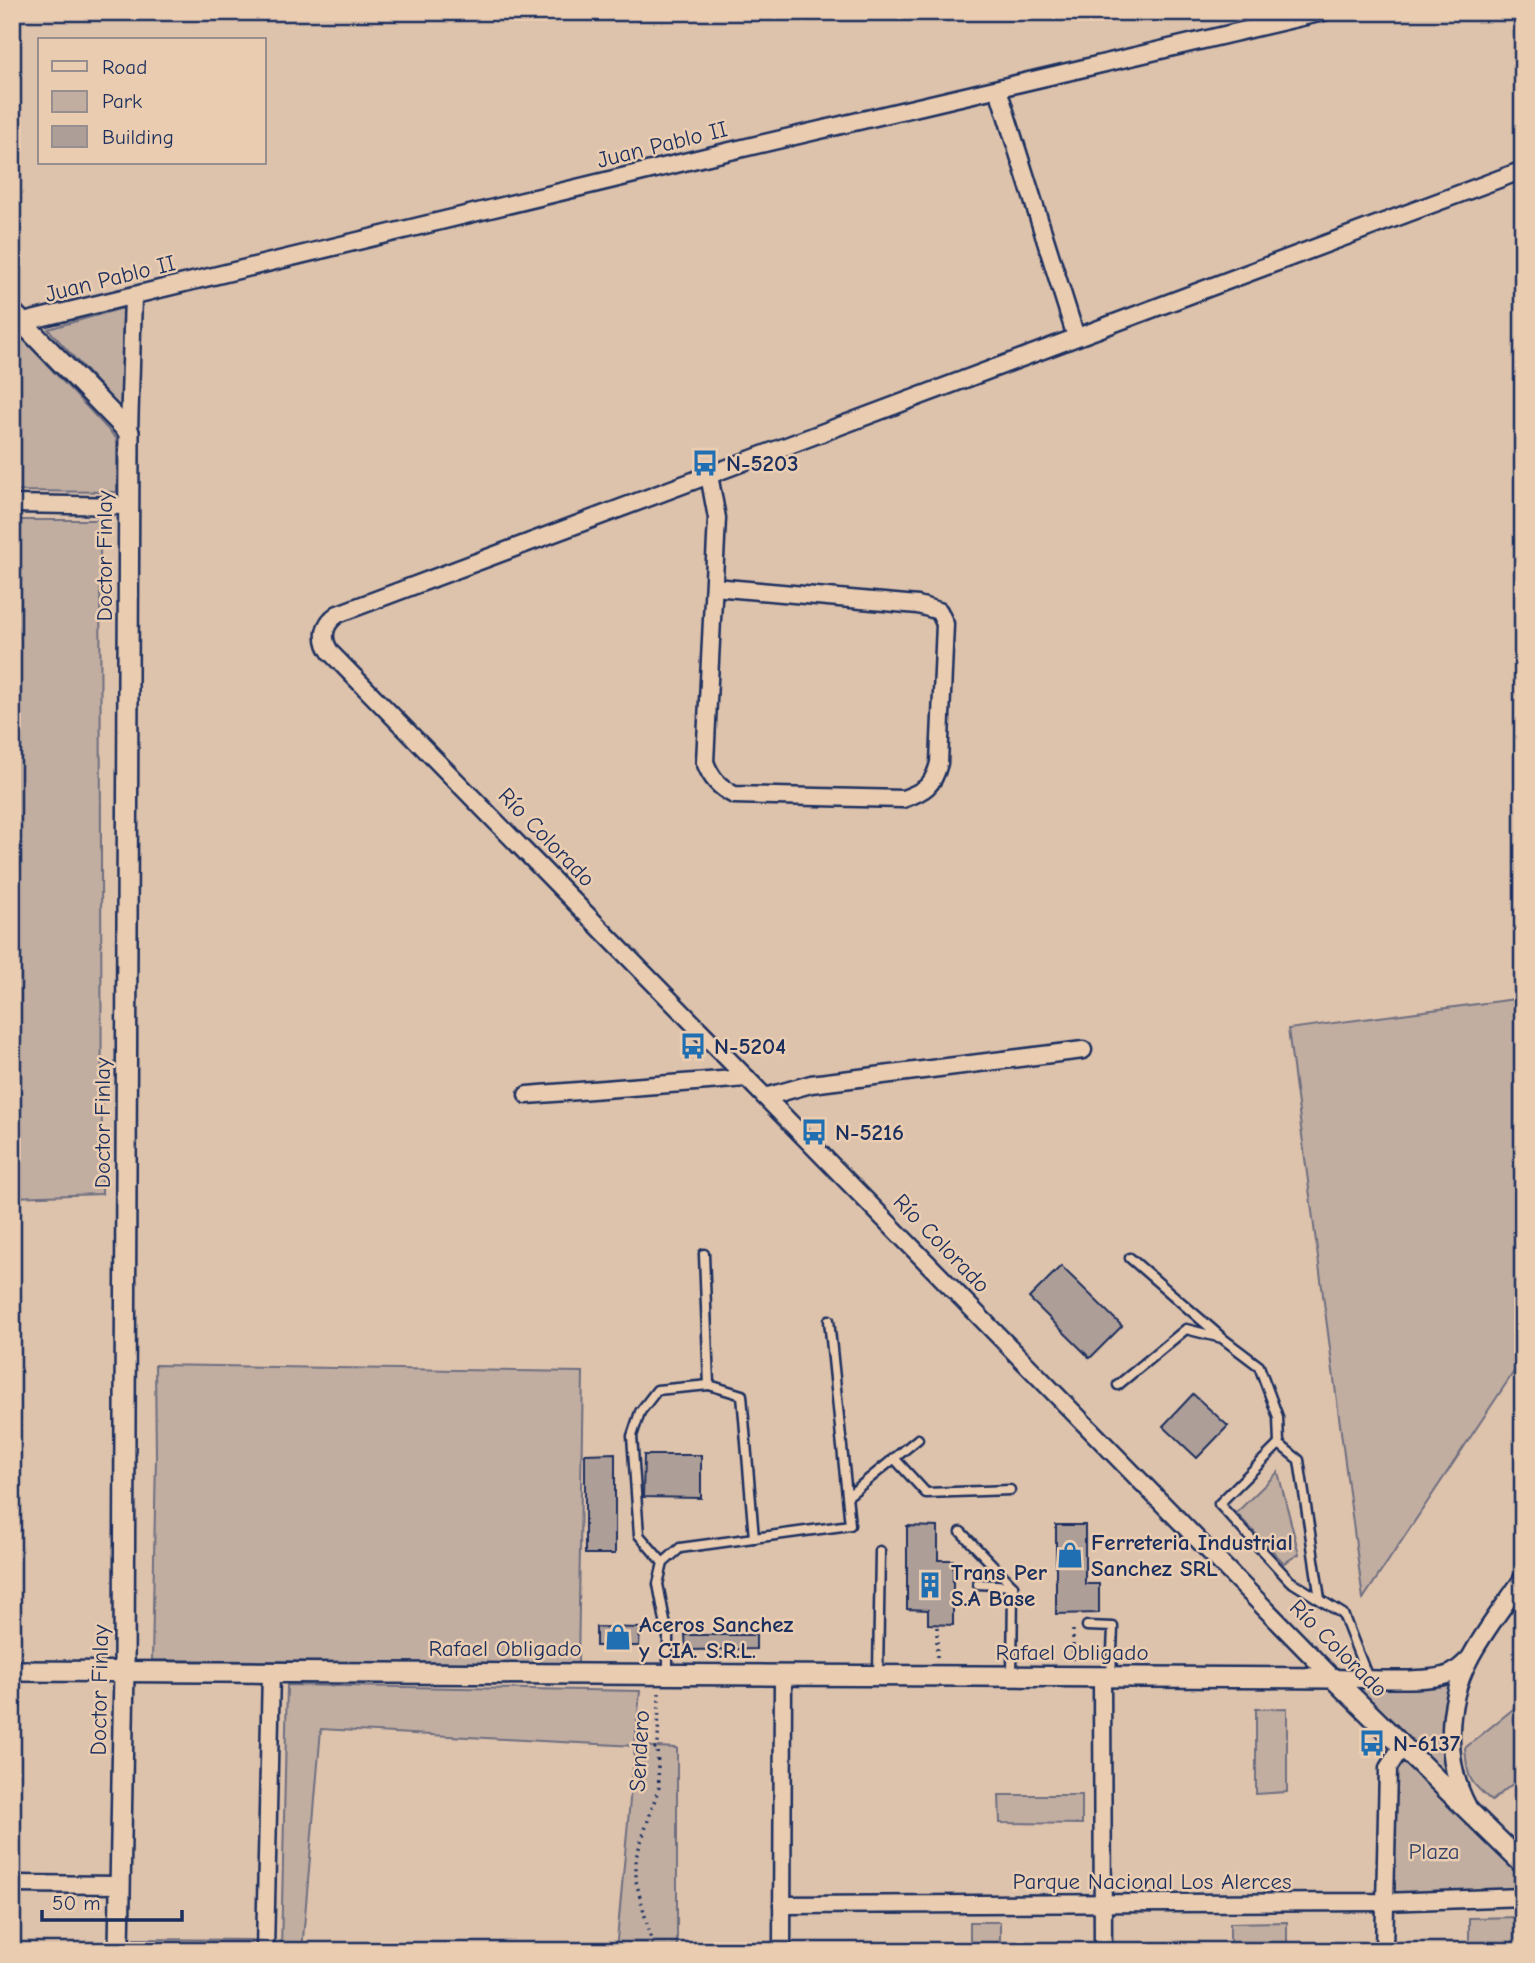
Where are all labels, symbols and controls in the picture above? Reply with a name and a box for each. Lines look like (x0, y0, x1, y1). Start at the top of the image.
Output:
legend (38, 38, 266, 164)
text: Road (102, 55, 147, 79)
text: Park (102, 89, 142, 113)
street label: Juan Pablo II (594, 115, 730, 174)
text: Building (102, 125, 174, 149)
street label: Juan Pablo II (42, 249, 178, 308)
bus stop icon: N-5203 (690, 448, 720, 478)
place label: N-5203 (726, 450, 799, 477)
street label: Doctor Finlay (91, 490, 118, 622)
street label: Río Colorado (493, 782, 601, 892)
bus stop icon: N-5204 (678, 1031, 708, 1061)
place label: N-5204 (714, 1033, 786, 1060)
street label: Doctor Finlay (89, 1057, 116, 1189)
bus stop icon: N-5216 (799, 1117, 829, 1147)
place label: N-5216 (835, 1119, 904, 1146)
street label: Río Colorado (888, 1188, 996, 1298)
place label: Ferreteria Industrial Sanchez SRL (1091, 1529, 1293, 1582)
shop icon: Ferreteria Industrial Sanchez SRL (1055, 1540, 1085, 1570)
place label: Trans Per S.A Base (951, 1559, 1048, 1612)
building icon: Trans Per S.A Base (915, 1570, 945, 1600)
street label: Río Colorado (1284, 1594, 1393, 1703)
place label: Aceros Sanchez y CIA. S.R.L. (639, 1611, 794, 1664)
shop icon: Aceros Sanchez y CIA. S.R.L. (603, 1622, 633, 1652)
street label: Doctor Finlay (85, 1624, 114, 1756)
street label: Rafael Obligado (428, 1635, 582, 1662)
street label: Rafael Obligado (995, 1639, 1149, 1666)
street label: Sendero (624, 1710, 655, 1792)
bus stop icon: N-6137 (1357, 1728, 1387, 1758)
place label: N-6137 (1393, 1730, 1461, 1757)
park label: Plaza (1408, 1838, 1460, 1865)
street label: Parque Nacional Los Alerces (1012, 1868, 1292, 1895)
scale bar (42, 1879, 182, 1923)
text: 50 m (52, 1891, 101, 1915)

